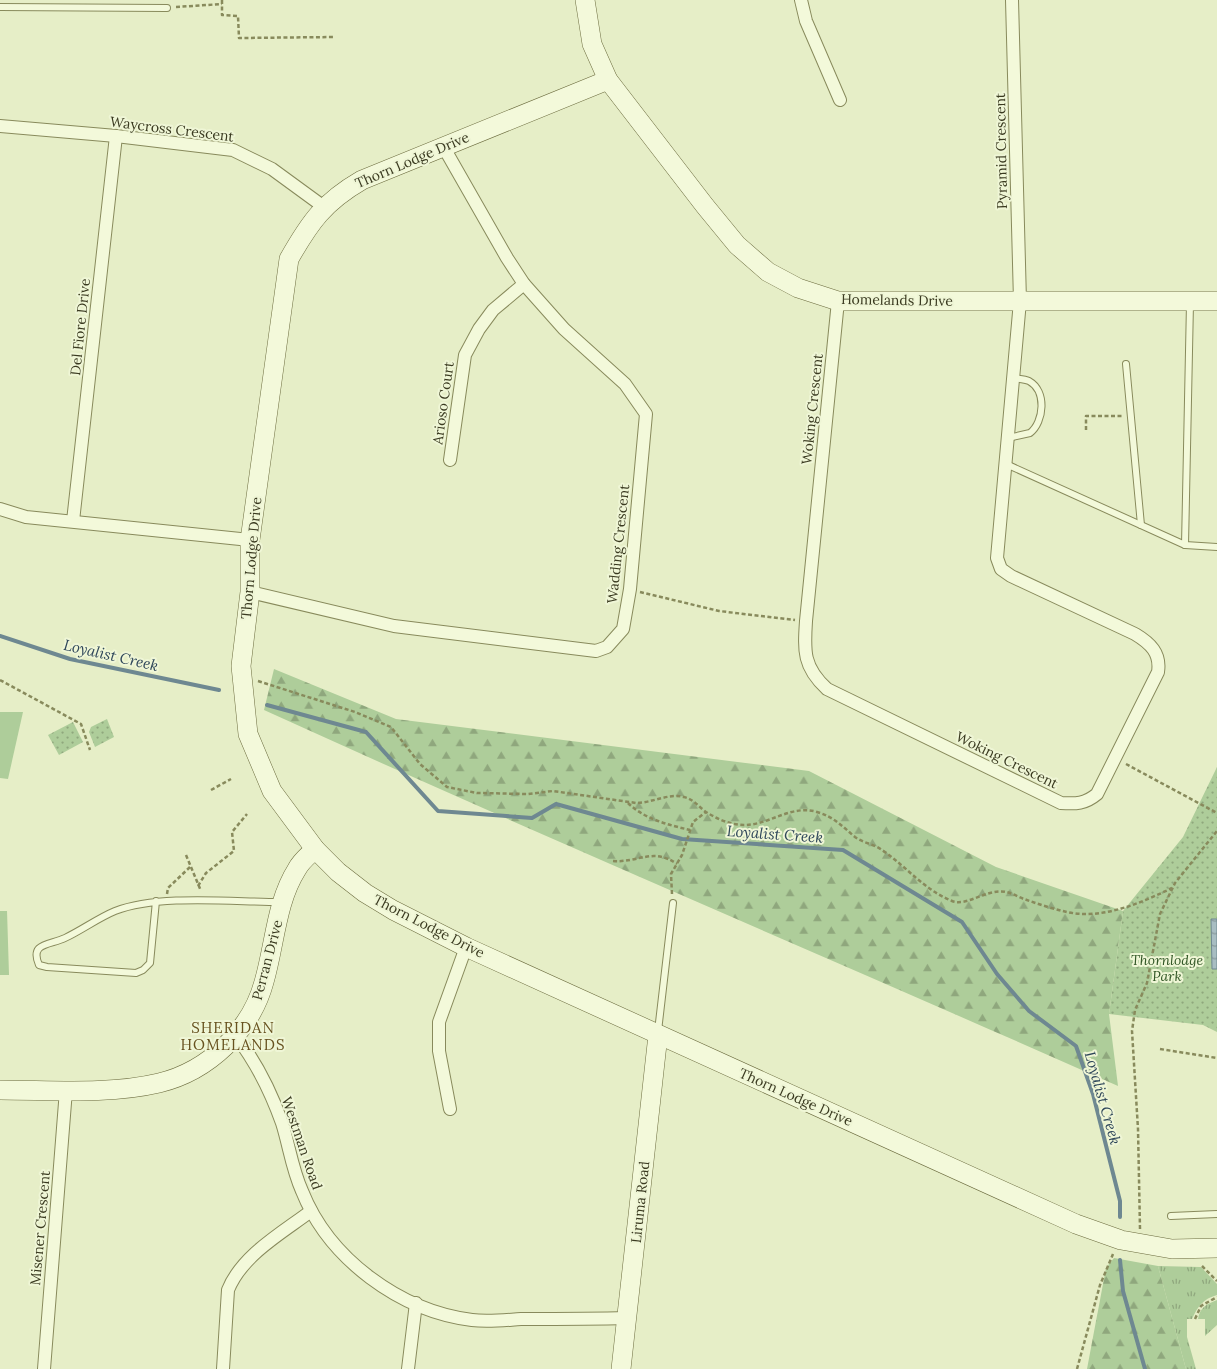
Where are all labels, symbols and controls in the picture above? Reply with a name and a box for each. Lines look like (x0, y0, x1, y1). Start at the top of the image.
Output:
street label: Pyramid Crescent (991, 92, 1011, 209)
street label: Waycross Crescent (109, 112, 235, 146)
street label: Thorn Lodge Drive (352, 128, 472, 192)
street label: Del Fiore Drive (66, 277, 94, 376)
street label: Homelands Drive (841, 290, 954, 310)
street label: Woking Crescent (797, 352, 827, 465)
street label: Arioso Court (428, 360, 458, 446)
street label: Wadding Crescent (603, 483, 633, 605)
street label: Thorn Lodge Drive (237, 496, 265, 620)
water label: Loyalist Creek (62, 635, 160, 675)
street label: Woking Crescent (953, 727, 1062, 793)
water label: Loyalist Creek (726, 821, 824, 847)
street label: Thorn Lodge Drive (370, 890, 488, 962)
street label: Perran Drive (248, 917, 286, 1002)
park label: Thornlodge Park (1131, 951, 1203, 985)
district label: SHERIDAN HOMELANDS (181, 1018, 285, 1054)
water label: Loyalist Creek (1081, 1049, 1125, 1147)
street label: Thorn Lodge Drive (736, 1064, 856, 1130)
street label: Westman Road (278, 1094, 326, 1192)
street label: Liruma Road (627, 1160, 653, 1244)
street label: Misener Crescent (26, 1169, 54, 1286)

